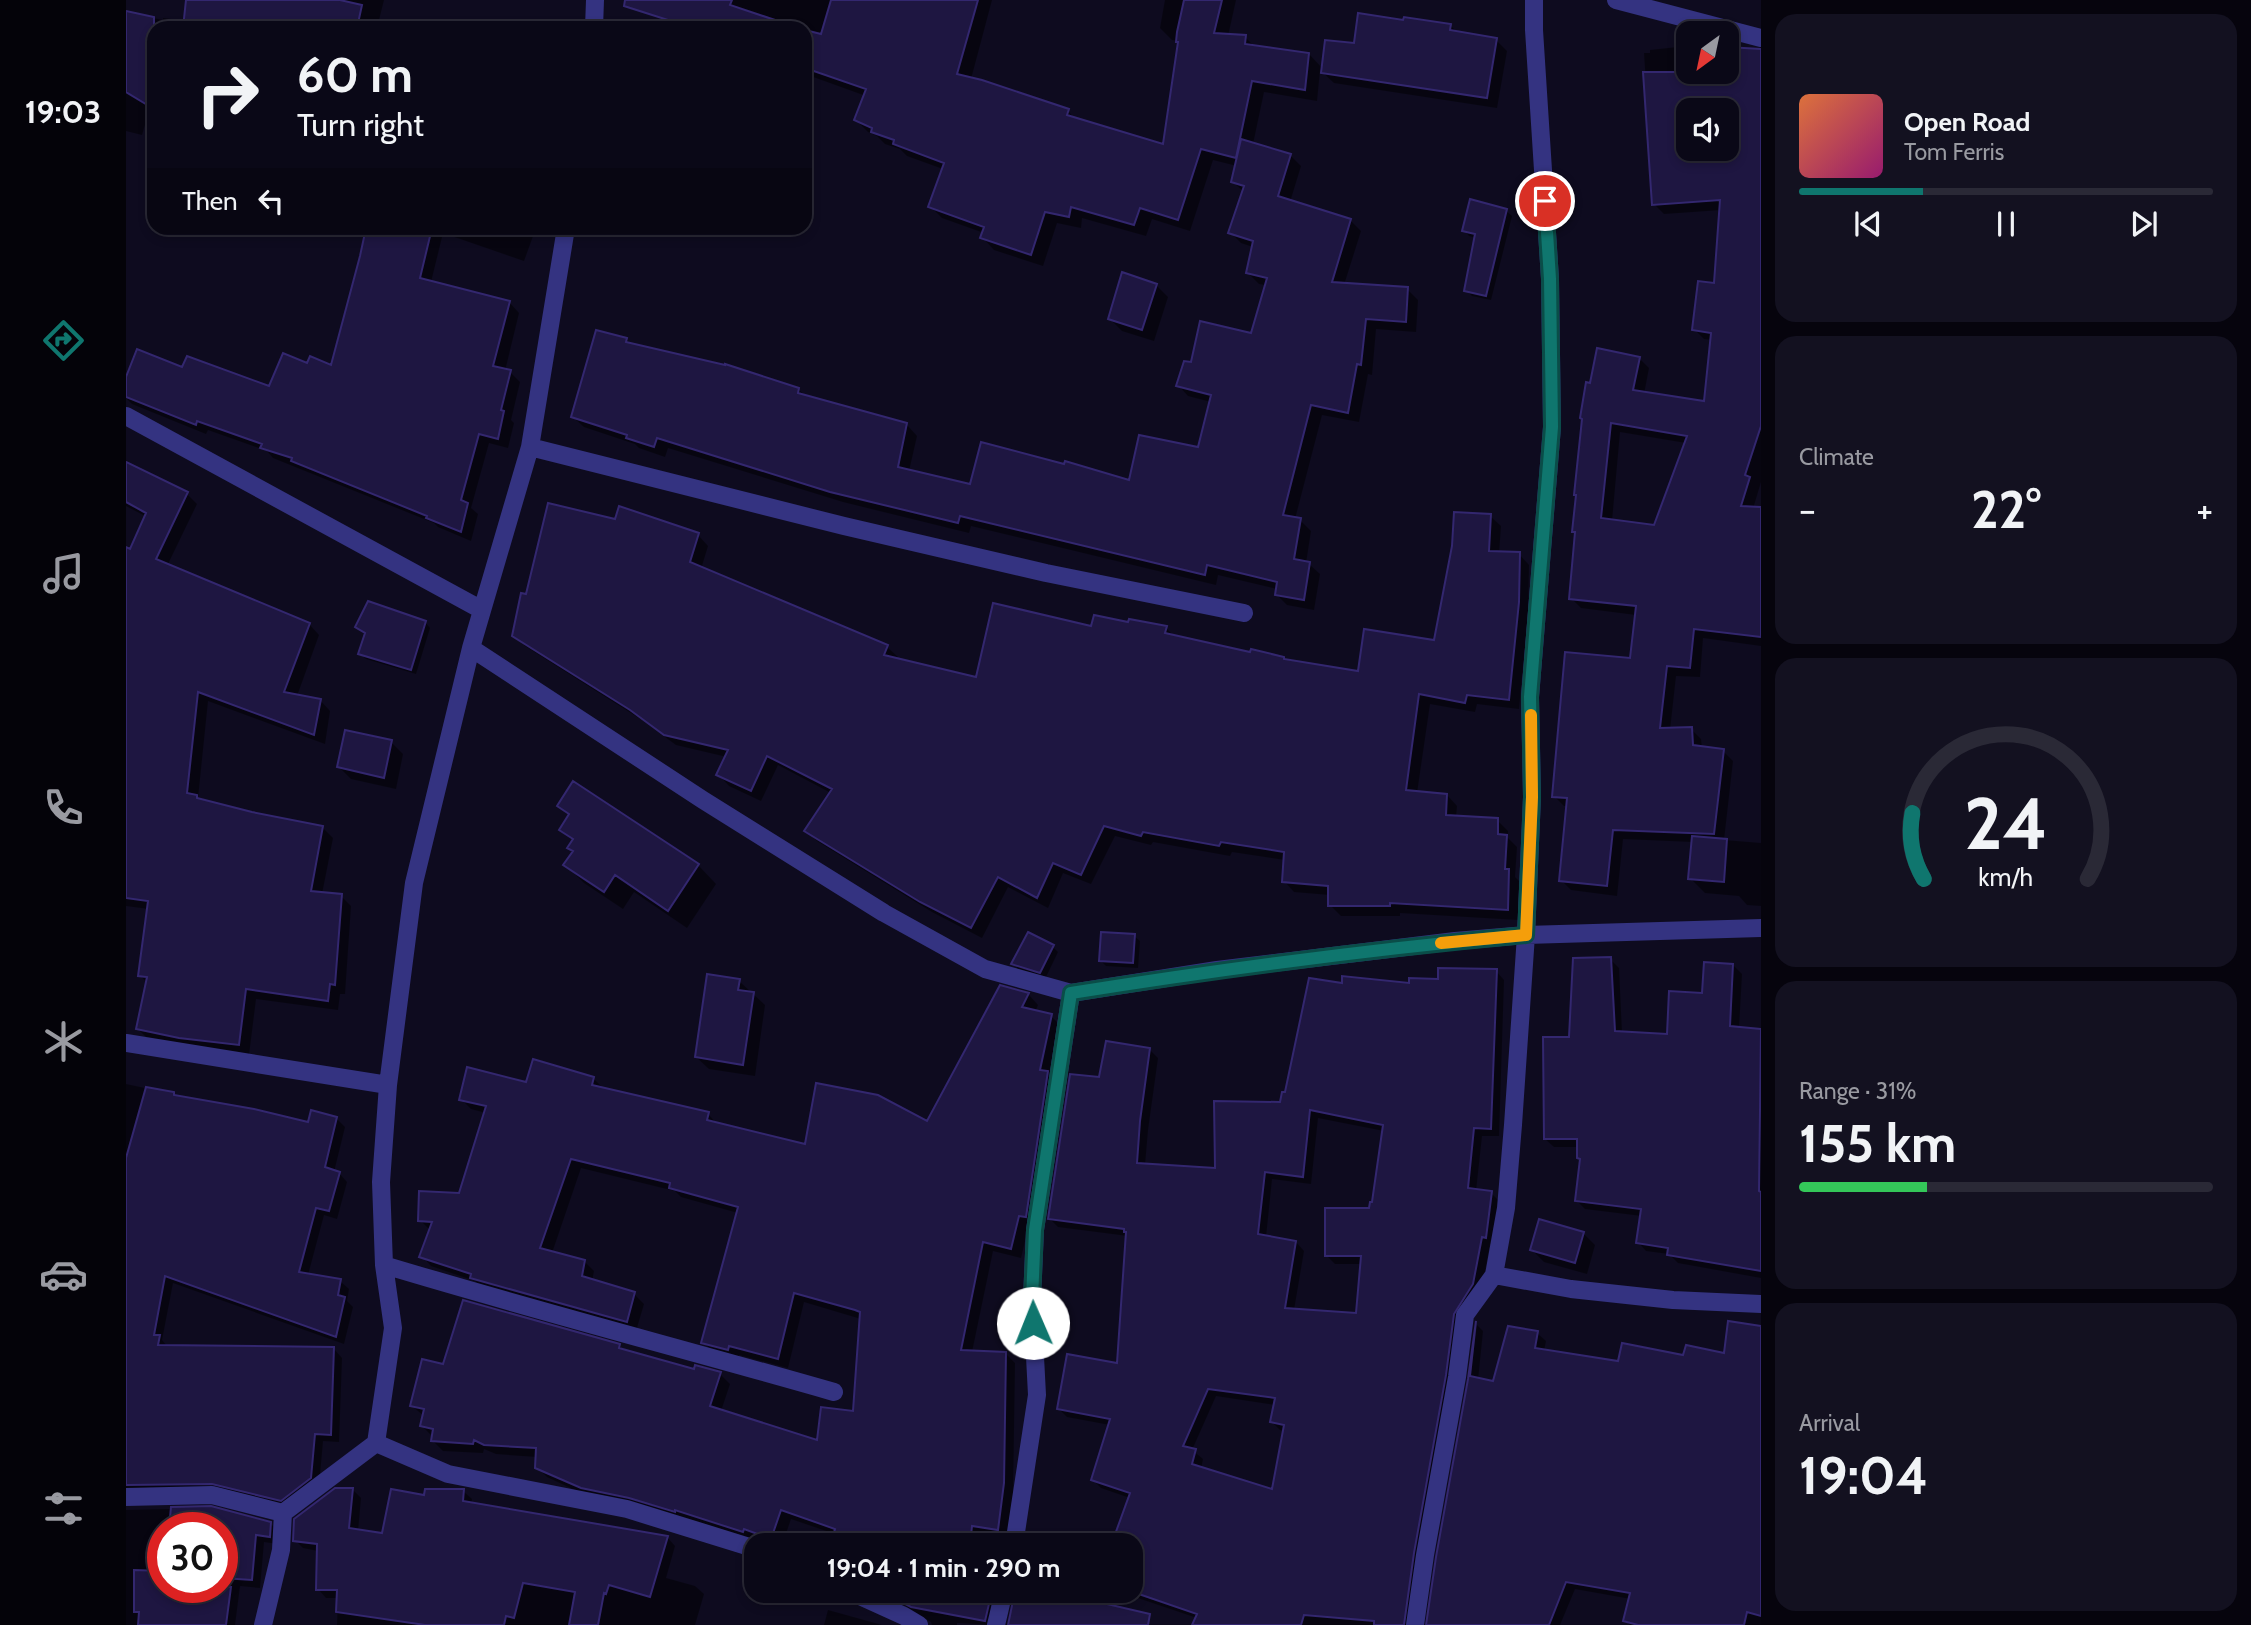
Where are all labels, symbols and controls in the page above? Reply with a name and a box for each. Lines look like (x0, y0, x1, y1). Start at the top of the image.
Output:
north arrow (1676, 21, 1740, 84)
map controls (1676, 21, 1739, 161)
text: 60 m (297, 45, 413, 104)
icon: right (182, 49, 273, 140)
text: 19:03 (25, 92, 101, 131)
button: sound (1676, 98, 1739, 161)
text: Turn right (297, 105, 424, 144)
text: Open Road (1904, 106, 2030, 138)
text: Tom Ferris (1904, 138, 2004, 166)
pin (1515, 171, 1575, 231)
icon: left (252, 182, 290, 220)
icon: arrive (1526, 182, 1564, 220)
text: Then (182, 185, 238, 217)
icon: previous (1849, 205, 1887, 243)
icon: pause (1987, 205, 2025, 243)
icon: next (2125, 205, 2163, 243)
icon: directions (39, 316, 88, 365)
text: Climate (1799, 443, 1874, 471)
text: 22° (1971, 478, 2041, 541)
text: − (1799, 486, 1816, 533)
text: + (2196, 486, 2213, 533)
icon: music (39, 549, 88, 598)
text: 24 (1964, 779, 2048, 867)
icon: phone (39, 783, 88, 832)
text: km/h (1979, 861, 2033, 891)
icon: climate (39, 1017, 88, 1066)
text: Range · 31% (1799, 1077, 1916, 1105)
text: 155 km (1799, 1112, 1956, 1175)
icon: car (39, 1250, 88, 1299)
position arrow (996, 1286, 1070, 1360)
text: Arrival (1799, 1409, 1860, 1437)
text: 19:04 (1799, 1444, 1928, 1507)
icon: filters (39, 1484, 88, 1533)
speed limit sign: 30 (147, 1512, 238, 1603)
text: 19:04 · 1 min · 290 m (827, 1552, 1060, 1584)

